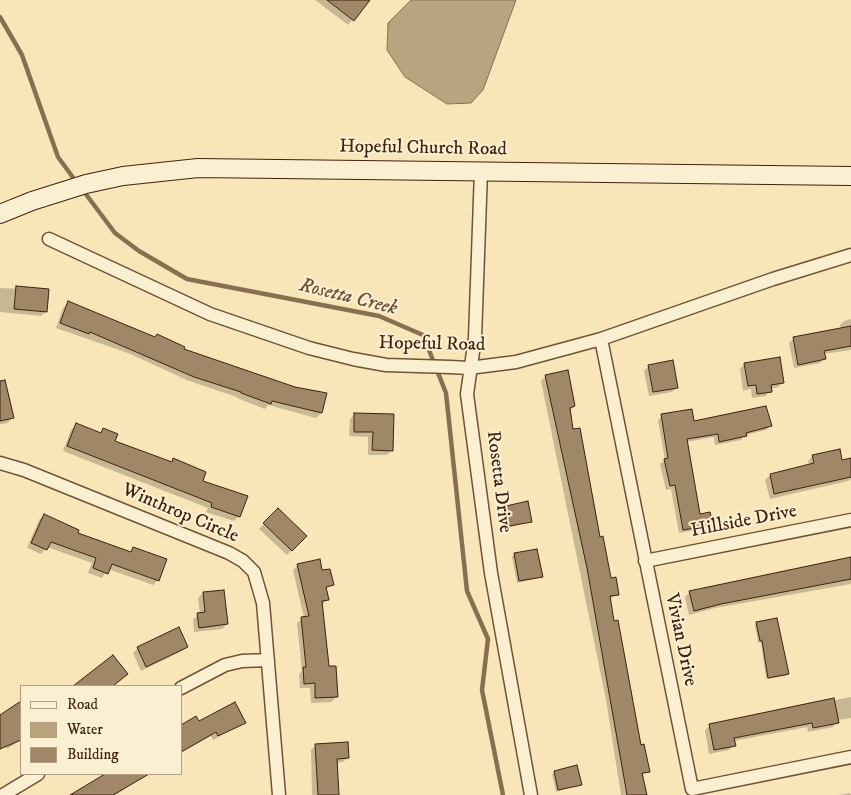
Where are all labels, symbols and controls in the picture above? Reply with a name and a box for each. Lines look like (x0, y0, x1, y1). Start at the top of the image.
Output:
street label: Hopeful Church Road (339, 136, 507, 162)
water label: Rosetta Creek (297, 274, 399, 322)
street label: Hopeful Road (378, 333, 486, 357)
street label: Rosetta Drive (480, 430, 516, 534)
street label: Winthrop Circle (118, 479, 242, 549)
street label: Hillside Drive (689, 501, 799, 543)
street label: Vivian Drive (659, 591, 701, 689)
legend (20, 685, 182, 775)
text: Road (67, 695, 98, 714)
text: Water (67, 720, 103, 739)
text: Building (67, 745, 119, 764)

